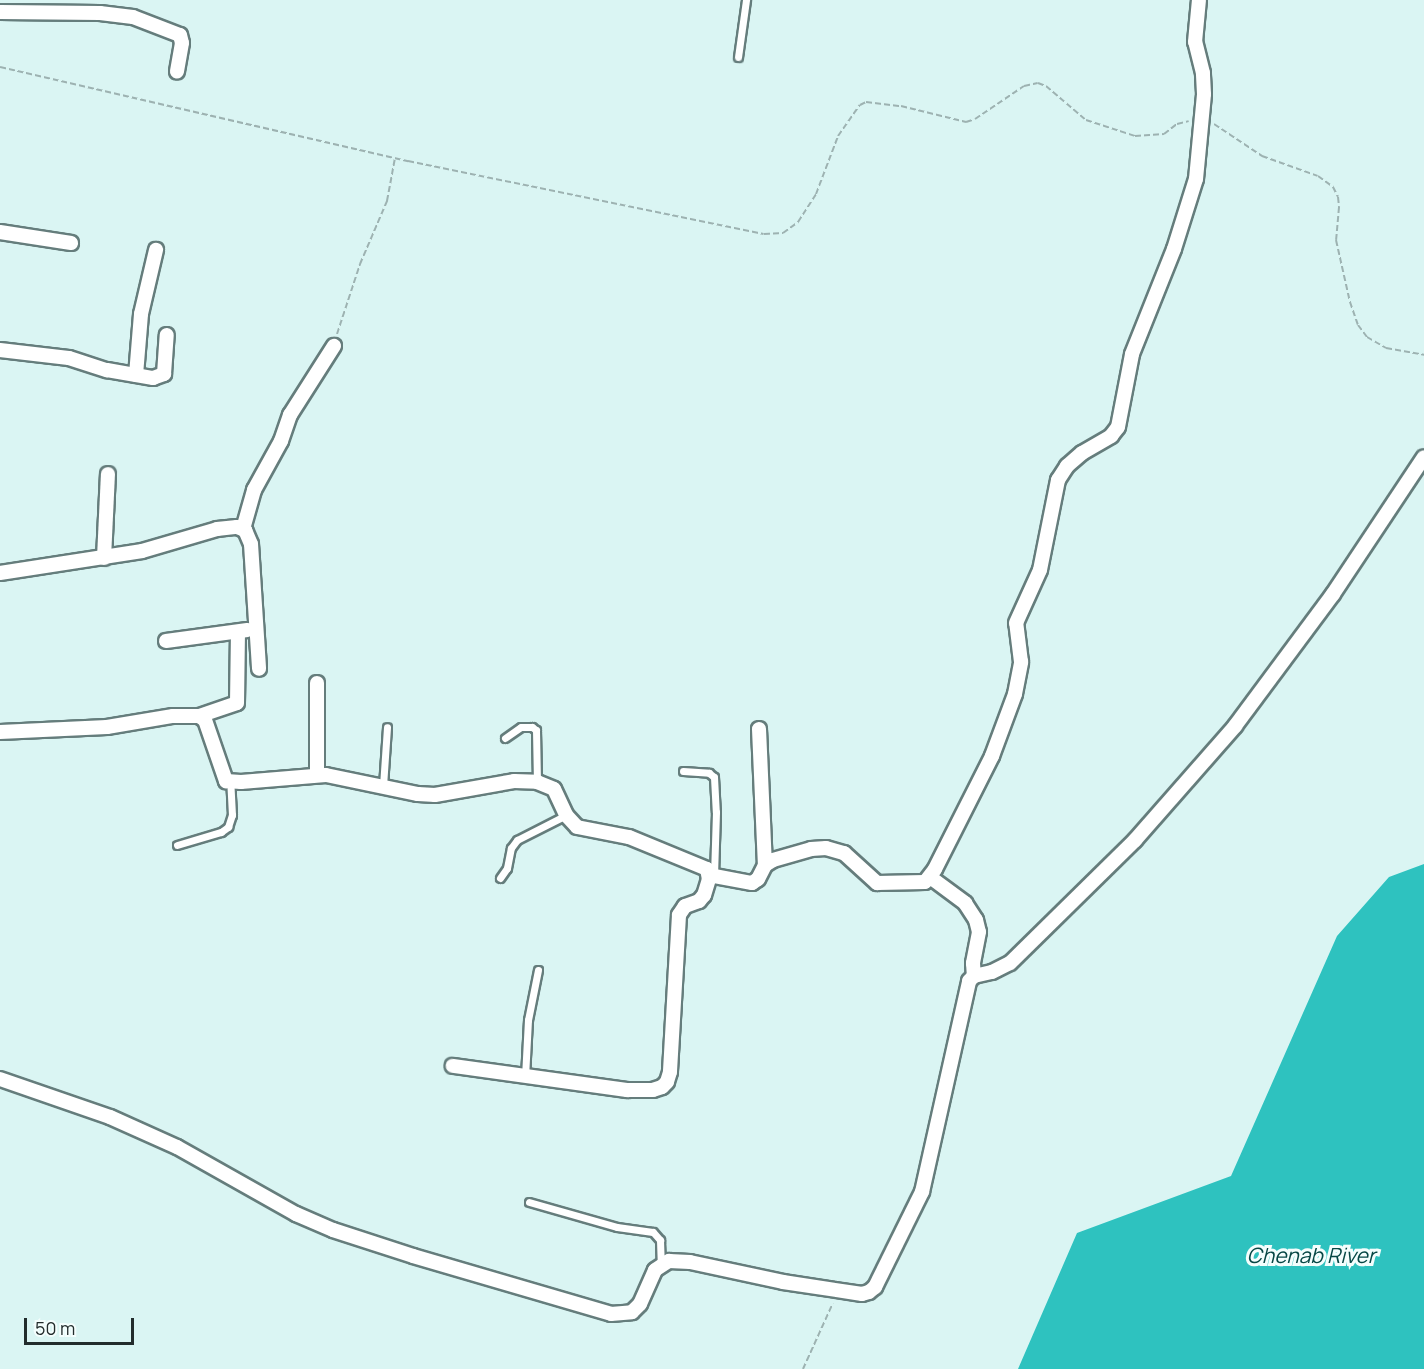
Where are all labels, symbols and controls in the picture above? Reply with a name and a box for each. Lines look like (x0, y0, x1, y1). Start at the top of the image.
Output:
water label: Chenab River (1247, 1242, 1375, 1268)
scale bar (27, 1306, 136, 1344)
text: 50 m (35, 1316, 75, 1340)

